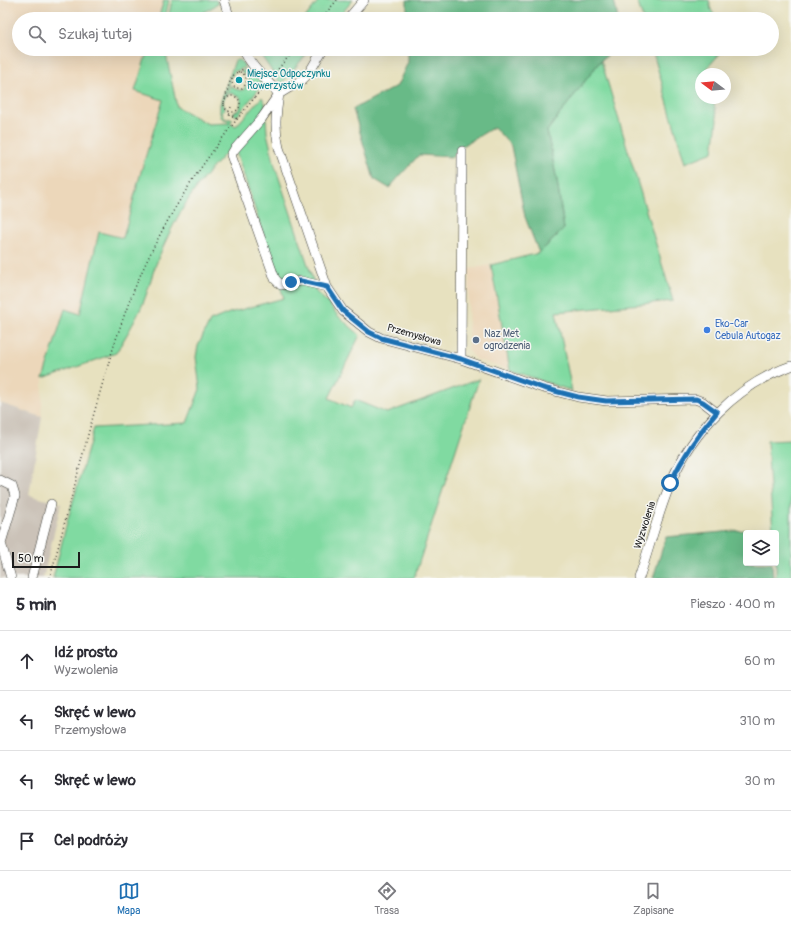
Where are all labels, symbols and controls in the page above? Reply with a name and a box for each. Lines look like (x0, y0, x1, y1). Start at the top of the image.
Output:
search box (12, 12, 779, 56)
icon: search (26, 23, 48, 45)
text: Szukaj tutaj (58, 25, 132, 44)
place label: Miejsce Odpoczynku Rowerzystów (247, 68, 331, 92)
north arrow (695, 68, 731, 104)
marker: Miejsce Odpoczynku Rowerzystów (234, 75, 244, 85)
route end (282, 273, 300, 291)
place label: Eko-Car Cebula Autogaz (715, 318, 781, 342)
street label: Przemysłowa (386, 322, 443, 349)
marker: Eko-Car Cebula Autogaz (702, 325, 712, 335)
place label: Naz Met ogrodzenia (484, 328, 530, 352)
marker: Naz Met ogrodzenia (471, 335, 481, 345)
route start (661, 474, 679, 492)
street label: Wyzwolenia (632, 499, 658, 550)
map controls (743, 530, 779, 566)
button: layers (743, 530, 779, 566)
scale bar (12, 550, 80, 569)
text: 50 m (18, 552, 44, 565)
text: 5 min (16, 594, 56, 615)
text: Pieszo · 400 m (690, 596, 775, 612)
text: Idź prosto (54, 643, 118, 662)
icon: ahead (16, 650, 38, 672)
text: 60 m (744, 653, 775, 669)
text: Wyzwolenia (54, 662, 118, 678)
text: Skręć w lewo (54, 703, 136, 722)
icon: left (16, 710, 38, 732)
text: 310 m (739, 713, 775, 729)
text: Przemysłowa (54, 722, 126, 738)
icon: left (16, 770, 38, 792)
text: Skręć w lewo (54, 771, 136, 790)
text: 30 m (745, 773, 775, 789)
icon: arrive (16, 830, 38, 852)
text: Cel podróży (54, 831, 128, 850)
tab: Mapa (117, 880, 140, 917)
tab: Trasa (374, 880, 399, 917)
tab: Zapisane (633, 880, 674, 917)

